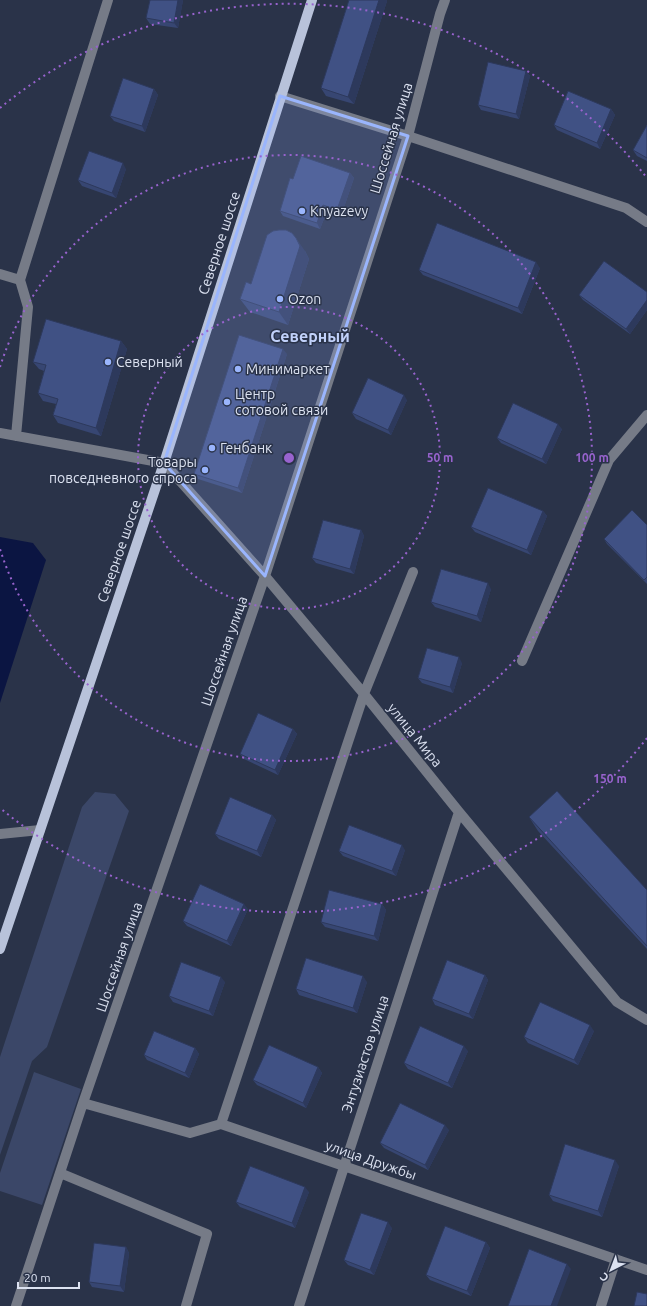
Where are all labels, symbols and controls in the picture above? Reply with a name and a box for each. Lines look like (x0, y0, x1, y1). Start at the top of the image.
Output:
street label: Шоссейная улица (366, 81, 416, 195)
street label: Северное шоссе (195, 189, 243, 297)
place label: Knyazevy (310, 203, 368, 219)
marker: Knyazevy (297, 206, 307, 216)
place label: Ozon (288, 291, 321, 307)
marker: Ozon (275, 294, 285, 304)
district label: Северный (270, 327, 350, 345)
place label: Северный (116, 354, 183, 370)
marker: Северный (103, 357, 113, 367)
place label: Минимаркет (246, 361, 329, 377)
marker: Минимаркет (233, 364, 243, 374)
place label: Центр сотовой связи (235, 386, 328, 418)
marker: Центр сотовой связи (222, 397, 232, 407)
place label: Генбанк (220, 440, 272, 456)
marker: Генбанк (207, 443, 217, 453)
centre of rings (282, 451, 296, 465)
text: 50 m (427, 451, 453, 464)
text: 100 m (575, 451, 609, 464)
place label: Товары повседневного спроса (49, 454, 197, 486)
marker: Товары повседневного спроса (200, 465, 210, 475)
street label: Северное шоссе (94, 498, 144, 604)
street label: Шоссейная улица (198, 594, 250, 708)
street label: улица Мира (384, 700, 446, 770)
text: 150 m (593, 772, 627, 785)
street label: Шоссейная улица (93, 900, 145, 1014)
street label: Энтузиастов улица (338, 993, 392, 1115)
street label: улица Дружбы (323, 1137, 419, 1183)
north arrow (591, 1250, 631, 1290)
scale bar (18, 1264, 79, 1290)
text: 20 m (24, 1271, 51, 1284)
text: С (598, 1271, 611, 1284)

